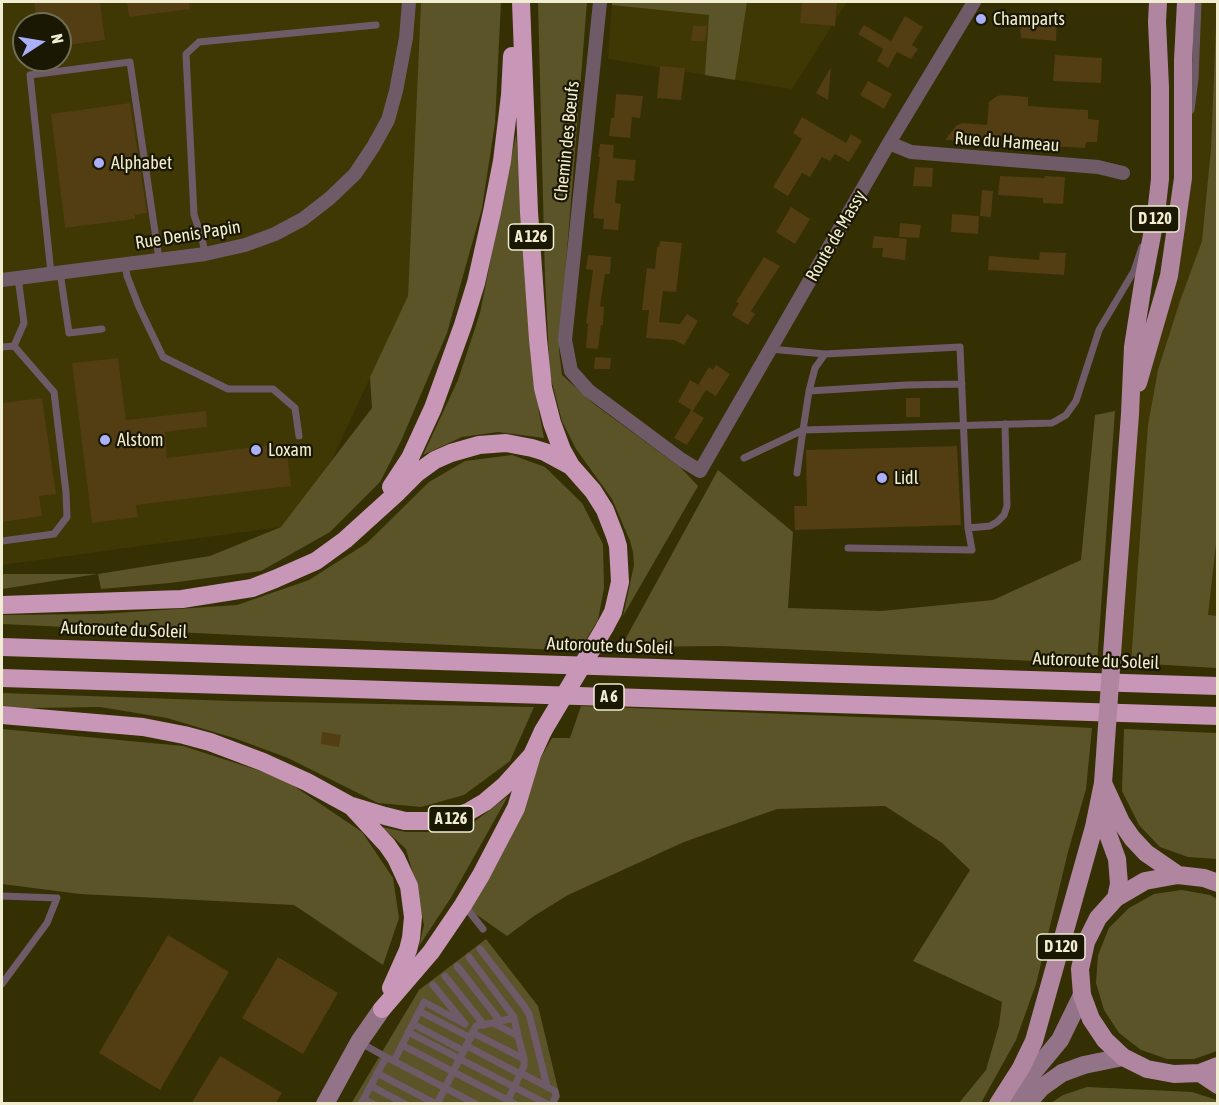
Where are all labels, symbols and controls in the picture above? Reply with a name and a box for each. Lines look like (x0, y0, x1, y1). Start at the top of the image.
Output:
place label: Champarts (993, 8, 1065, 30)
north arrow (12, 12, 72, 72)
marker: Champarts (974, 12, 988, 26)
text: N (48, 32, 67, 45)
street label: Chemin des Bœufs (550, 80, 584, 202)
street label: Rue du Hameau (954, 128, 1060, 156)
place label: Alphabet (111, 152, 172, 174)
marker: Alphabet (92, 156, 106, 170)
street label: Route de Massy (801, 187, 871, 285)
road number: D 120 (1131, 206, 1179, 232)
street label: Rue Denis Papin (134, 216, 242, 254)
road number: A 126 (508, 224, 554, 250)
place label: Alstom (117, 429, 163, 451)
marker: Alstom (98, 433, 112, 447)
place label: Loxam (268, 439, 312, 461)
marker: Loxam (249, 443, 263, 457)
place label: Lidl (894, 467, 918, 489)
marker: Lidl (875, 471, 889, 485)
street label: Autoroute du Soleil (60, 617, 188, 643)
street label: Autoroute du Soleil (546, 633, 674, 659)
street label: Autoroute du Soleil (1032, 648, 1160, 674)
road number: A 6 (594, 684, 624, 710)
road number: A 126 (428, 806, 474, 832)
road number: D 120 (1037, 934, 1085, 960)

